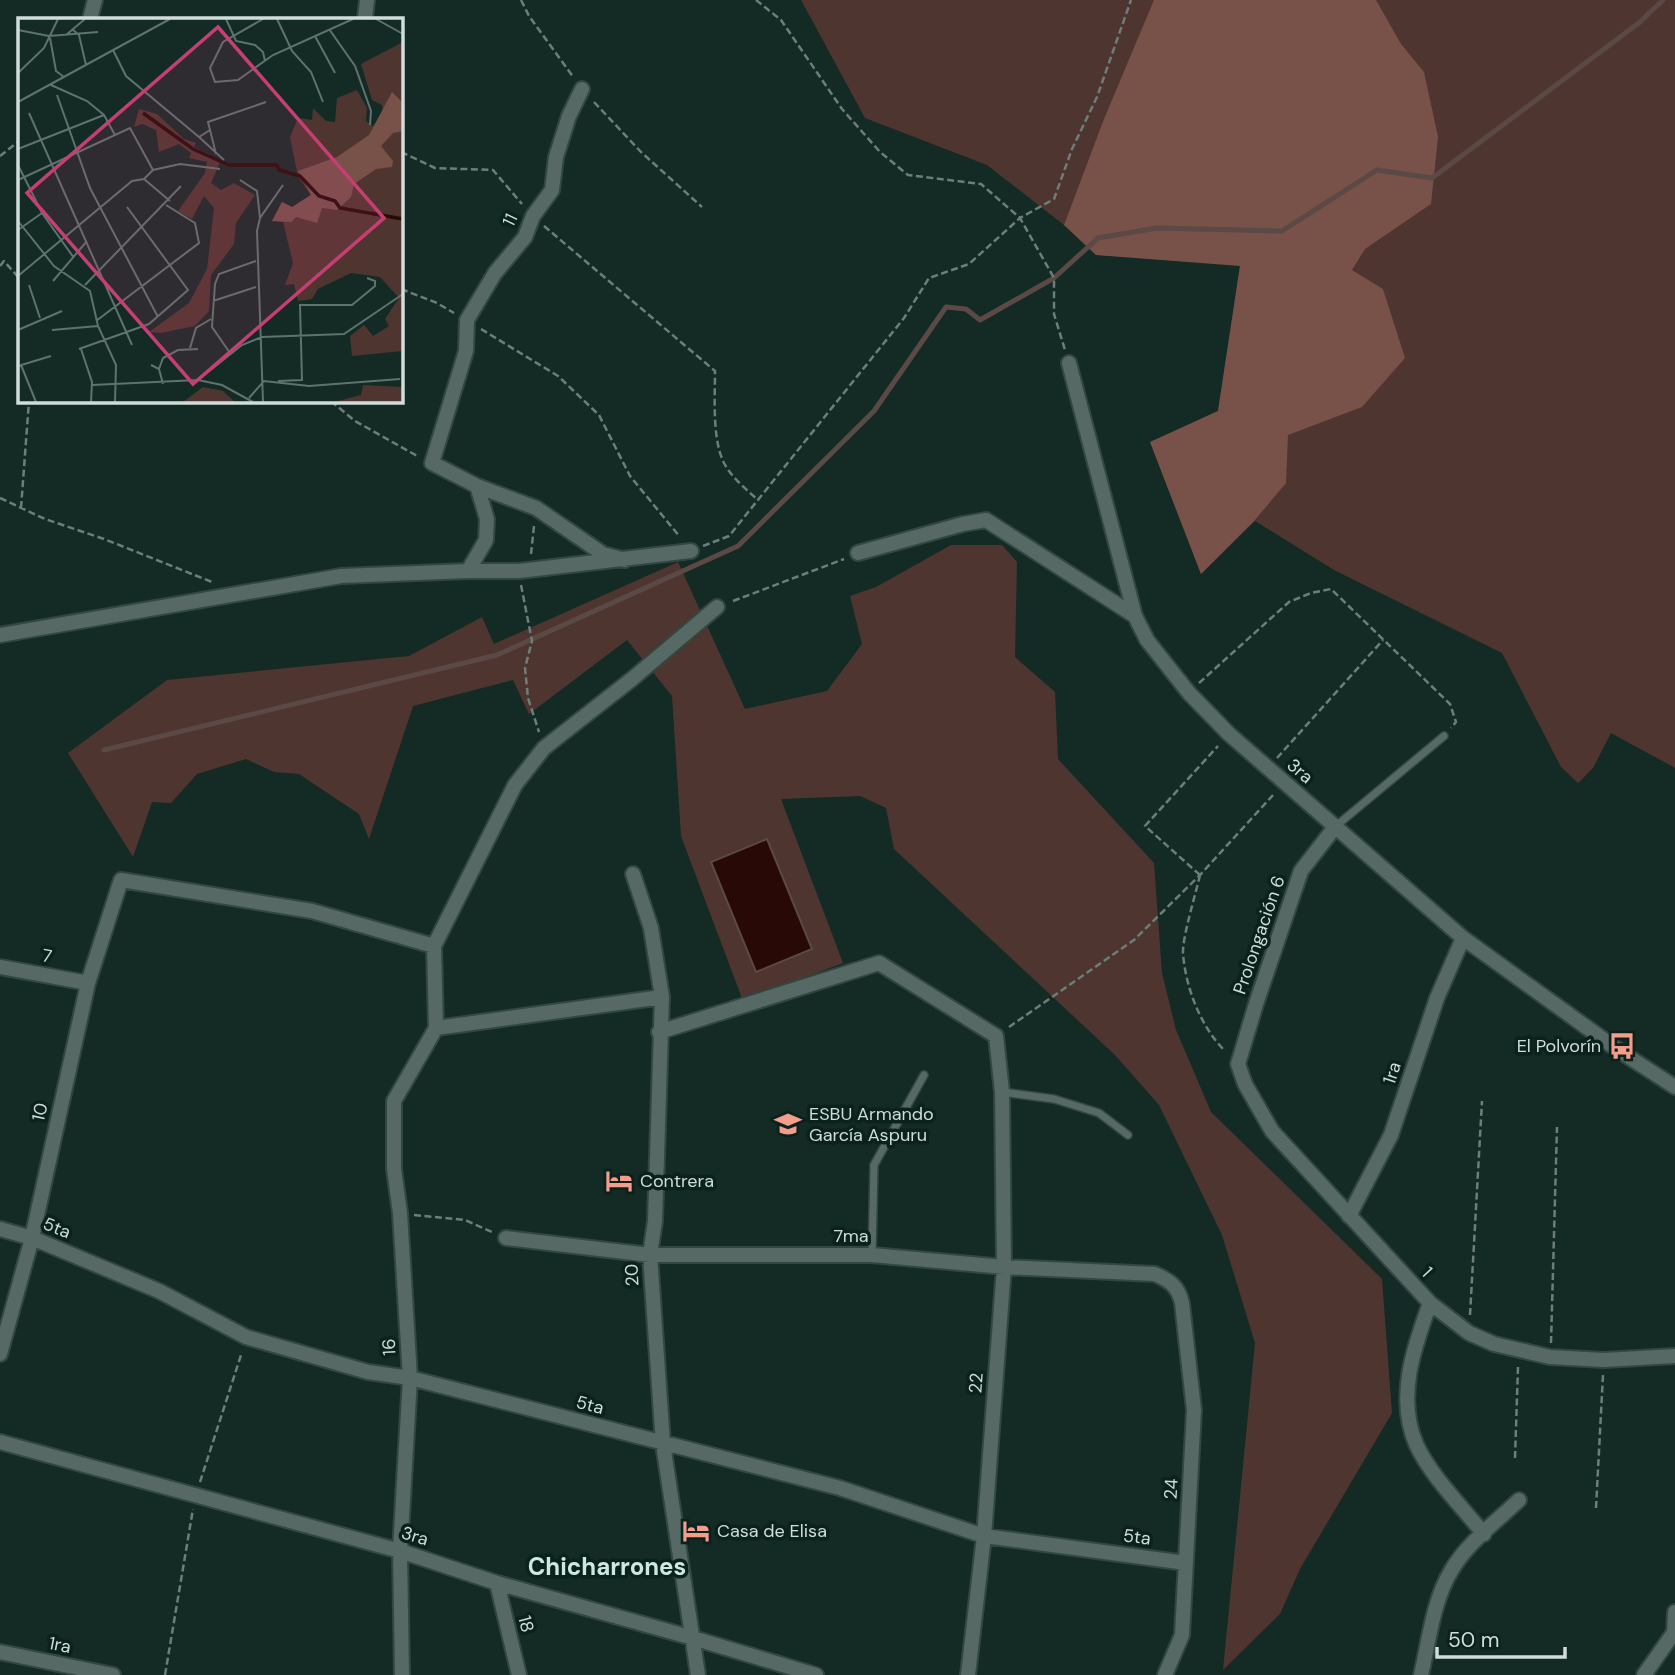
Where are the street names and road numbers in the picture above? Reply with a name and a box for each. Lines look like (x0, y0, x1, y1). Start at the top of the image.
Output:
street label: 11 (497, 210, 523, 230)
street label: 3ra (1282, 753, 1318, 789)
street label: Prolongación 6 (1227, 872, 1291, 998)
street label: 7 (40, 943, 54, 969)
street label: 1ra (1377, 1059, 1407, 1087)
street label: 10 (26, 1101, 54, 1123)
street label: 5ta (40, 1212, 74, 1244)
street label: 7ma (834, 1224, 868, 1248)
street label: 1 (1416, 1262, 1438, 1282)
street label: 20 (619, 1263, 645, 1287)
street label: 16 (377, 1338, 401, 1356)
street label: 22 (963, 1372, 989, 1394)
street label: 5ta (573, 1390, 607, 1420)
street label: 24 (1158, 1478, 1184, 1500)
street label: 3ra (399, 1521, 431, 1551)
street label: 5ta (1122, 1523, 1152, 1551)
street label: 18 (512, 1613, 540, 1635)
street label: 1ra (47, 1631, 73, 1659)

